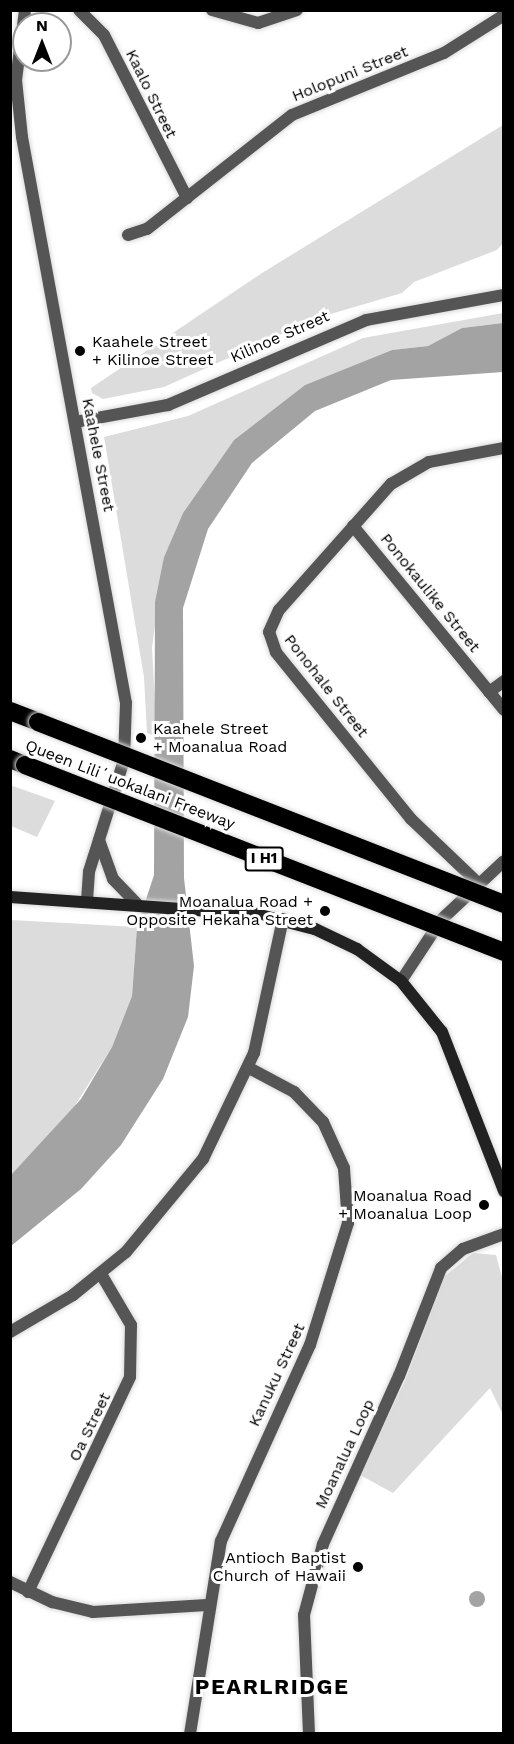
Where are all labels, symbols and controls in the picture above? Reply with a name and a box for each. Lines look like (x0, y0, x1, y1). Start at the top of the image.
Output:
north arrow (12, 12, 72, 72)
text: N (36, 16, 48, 35)
street label: Holopuni Street (289, 42, 411, 106)
street label: Kaalo Street (121, 46, 181, 142)
street label: Kilinoe Street (228, 307, 332, 367)
place label: Kaahele Street + Kilinoe Street (92, 332, 213, 370)
marker: Kaahele Street + Kilinoe Street (73, 344, 87, 358)
street label: Kaahele Street (78, 397, 118, 513)
street label: Ponokaulike Street (376, 530, 484, 656)
street label: Ponohale Street (280, 631, 372, 741)
place label: Kaahele Street + Moanalua Road (153, 719, 288, 757)
marker: Kaahele Street + Moanalua Road (134, 731, 148, 745)
street label: Queen Liliʻuokalani Freeway (22, 736, 238, 834)
road number: I H1 (244, 847, 284, 871)
place label: Moanalua Road + Opposite Hekaha Street (126, 892, 313, 930)
marker: Moanalua Road + Opposite Hekaha Street (318, 904, 332, 918)
place label: Moanalua Road + Moanalua Loop (338, 1186, 472, 1224)
marker: Moanalua Road + Moanalua Loop (477, 1198, 491, 1212)
street label: Kanuku Street (245, 1320, 309, 1430)
street label: Oa Street (65, 1389, 115, 1465)
street label: Moanalua Loop (311, 1396, 379, 1512)
place label: Antioch Baptist Church of Hawaii (212, 1548, 346, 1586)
marker: Antioch Baptist Church of Hawaii (351, 1560, 365, 1574)
district label: PEARLRIDGE (195, 1674, 349, 1700)

